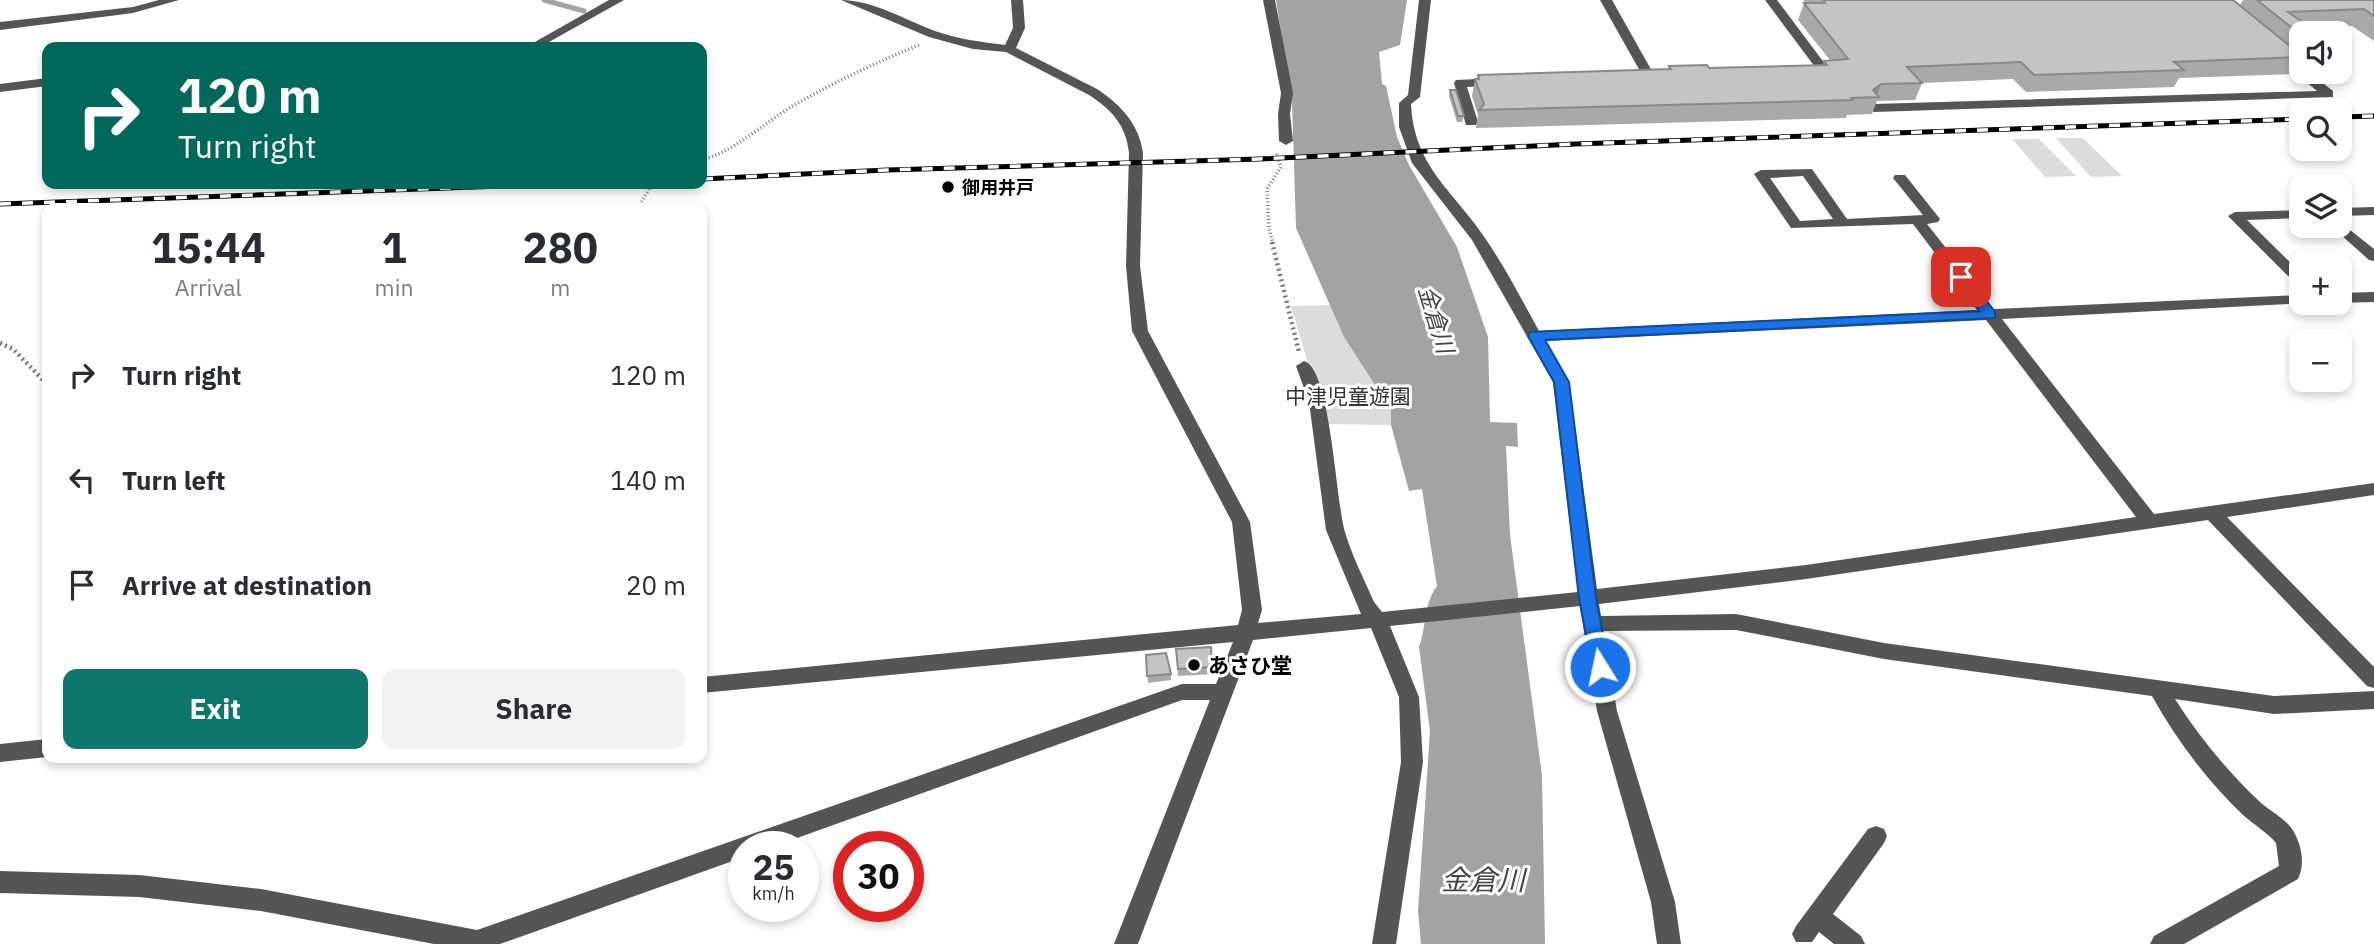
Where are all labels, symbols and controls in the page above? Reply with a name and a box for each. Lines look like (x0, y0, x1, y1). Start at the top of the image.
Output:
map controls (2289, 21, 2352, 392)
button: sound (2289, 21, 2352, 84)
text: 120 m (178, 63, 322, 126)
icon: right (63, 70, 154, 161)
button: search (2289, 98, 2352, 161)
text: Turn right (178, 125, 316, 167)
button: layers (2289, 175, 2352, 238)
place label: 御用井戸 (961, 176, 1034, 199)
marker: 御用井戸 (940, 179, 956, 195)
text: 15:44 (151, 220, 266, 275)
text: 1 (381, 220, 407, 275)
text: 280 (522, 220, 598, 275)
pin (1931, 247, 1991, 307)
button: + (2289, 252, 2352, 315)
icon: arrive (1942, 258, 1980, 296)
text: Arrival (175, 272, 242, 302)
text: min (375, 272, 413, 302)
text: m (550, 272, 570, 302)
water label: 金倉川 (1413, 282, 1462, 359)
button: − (2289, 329, 2352, 392)
icon: right (63, 356, 101, 394)
text: Turn right (122, 358, 241, 392)
text: 120 m (610, 358, 686, 392)
park label: 中津児童遊園 (1285, 382, 1411, 410)
icon: left (63, 461, 101, 499)
text: Turn left (122, 463, 225, 497)
text: 140 m (610, 463, 686, 497)
icon: arrive (63, 566, 101, 604)
text: Arrive at destination (122, 568, 372, 602)
text: 20 m (626, 568, 686, 602)
position arrow (1563, 630, 1637, 704)
place label: あさひ堂 (1208, 651, 1292, 679)
marker: あさひ堂 (1186, 657, 1202, 673)
button: Exit (63, 669, 368, 749)
button: Share (382, 669, 686, 749)
speed limit sign: 30 (833, 831, 924, 922)
text: 25 (752, 844, 795, 890)
water label: 金倉川 (1441, 861, 1528, 898)
text: km/h (752, 882, 795, 905)

